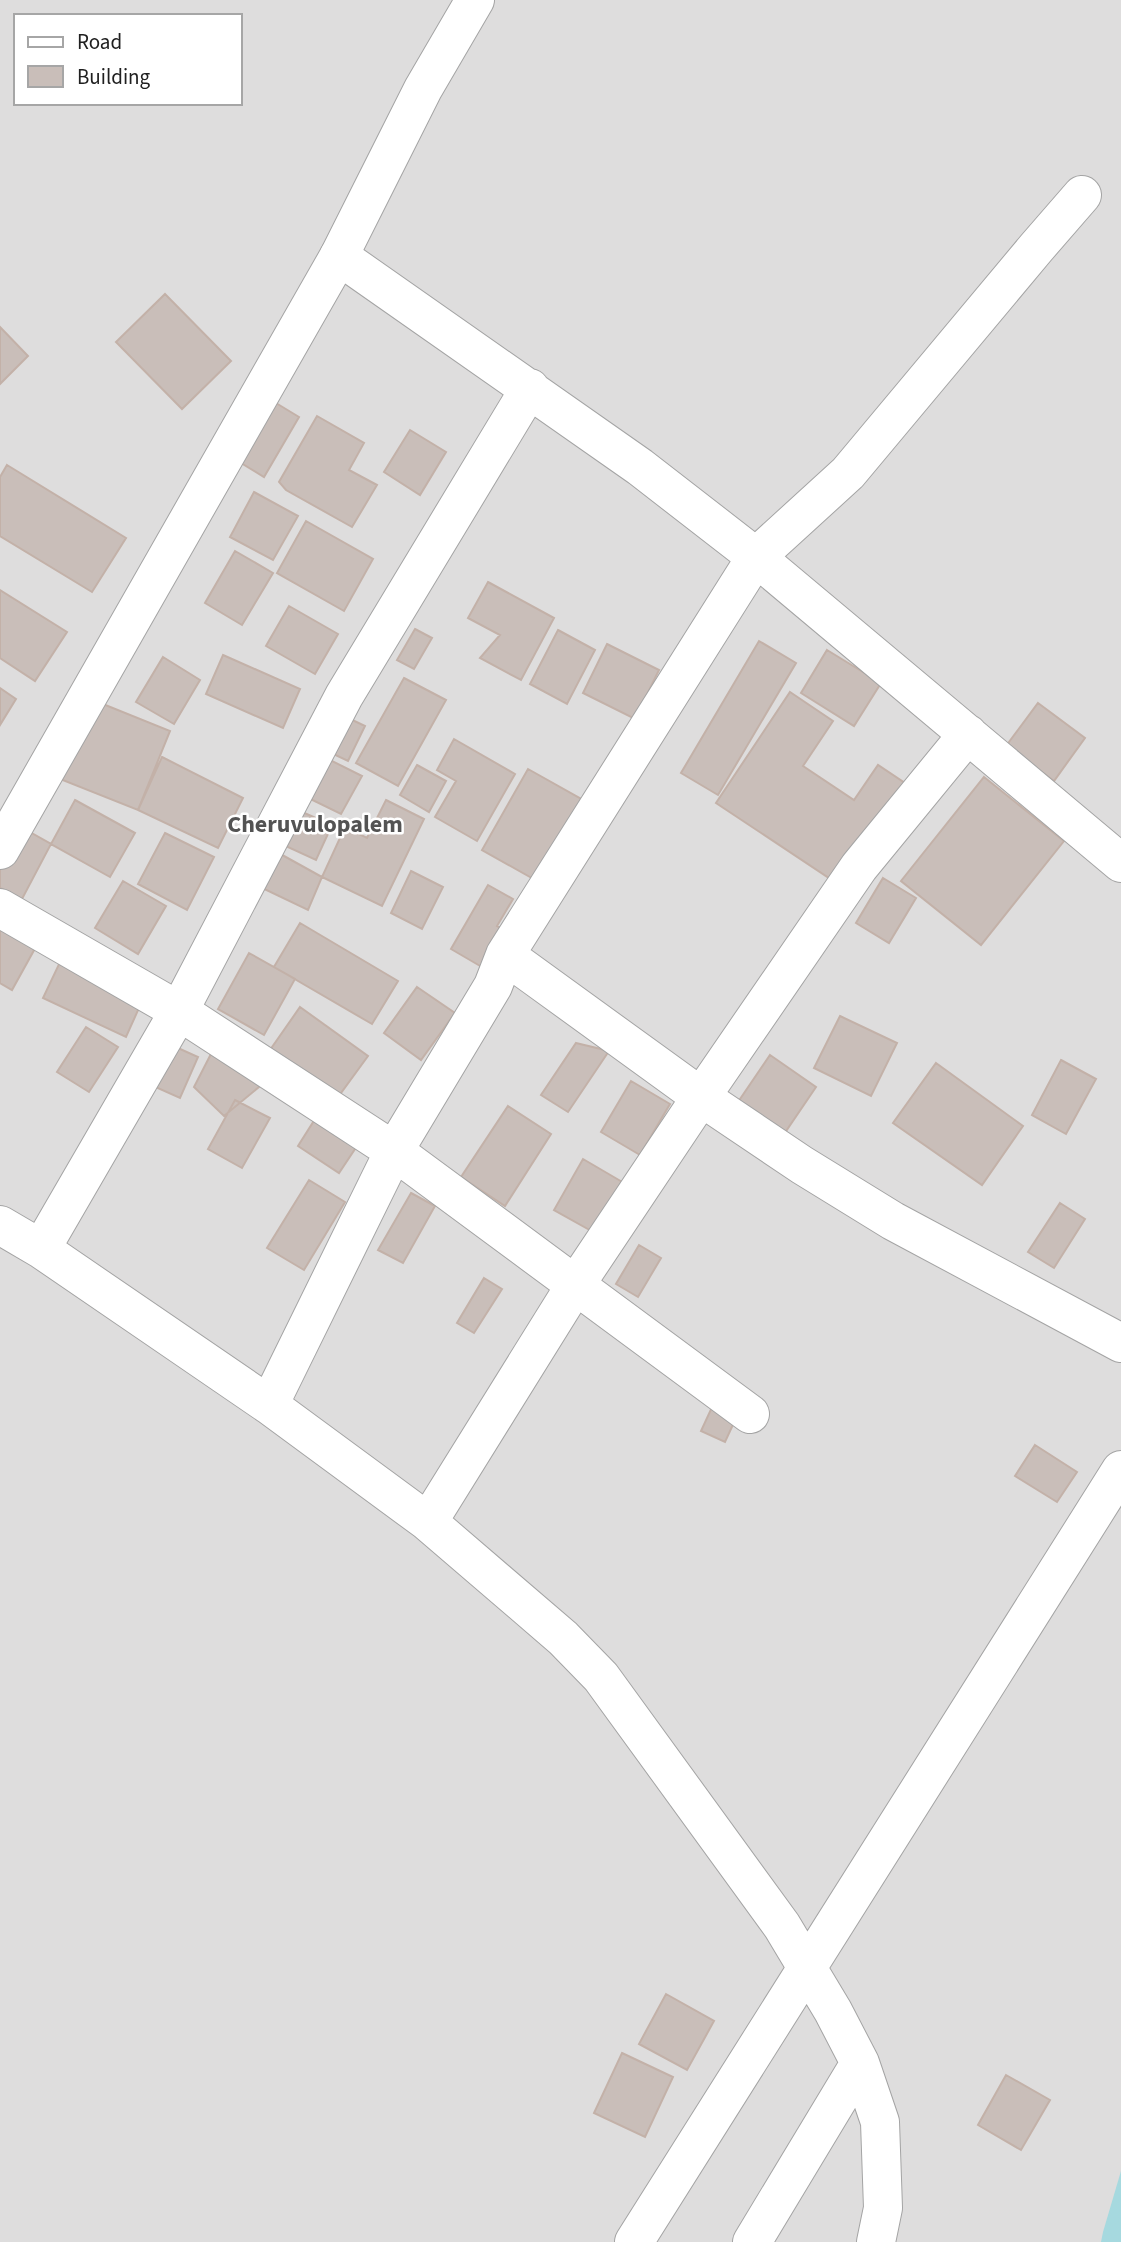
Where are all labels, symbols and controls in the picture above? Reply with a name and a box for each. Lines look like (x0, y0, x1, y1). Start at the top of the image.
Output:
legend (14, 14, 242, 105)
text: Road (77, 27, 122, 57)
text: Building (77, 62, 151, 92)
district label: Cheruvulopalem (227, 807, 403, 842)

